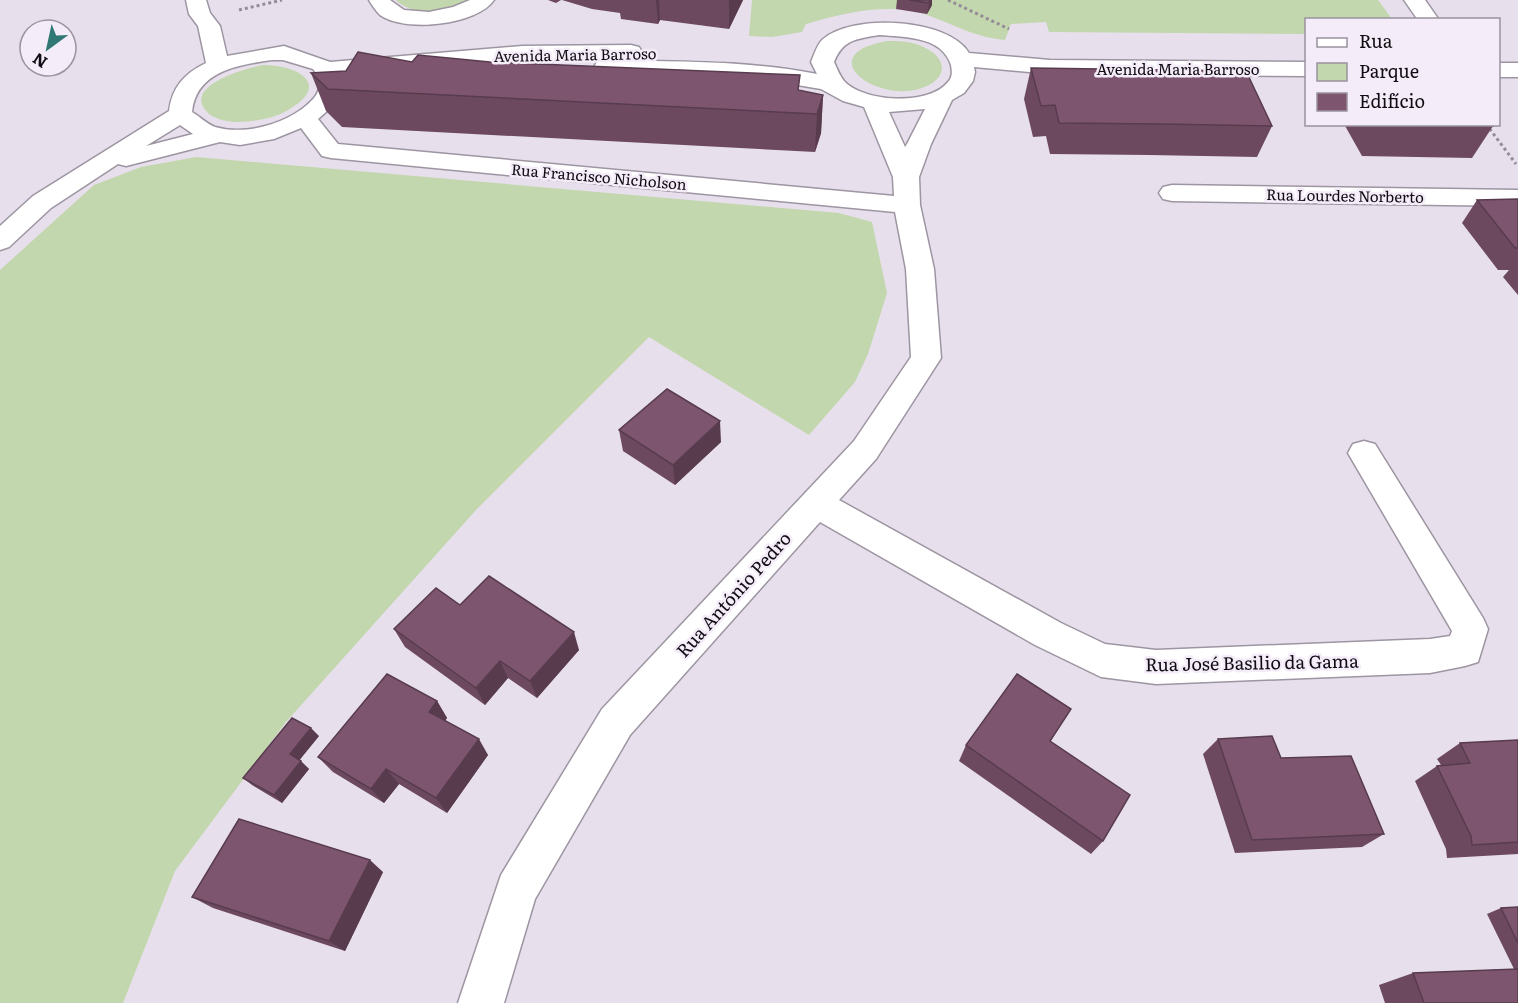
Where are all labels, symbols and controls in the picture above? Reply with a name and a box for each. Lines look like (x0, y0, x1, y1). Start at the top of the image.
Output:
north arrow (18, 18, 78, 78)
legend (1305, 18, 1500, 126)
text: Rua (1359, 27, 1393, 54)
street label: Avenida Maria Barroso (493, 41, 657, 67)
text: N (27, 48, 51, 75)
street label: Avenida Maria Barroso (1097, 57, 1260, 80)
text: Parque (1359, 57, 1419, 84)
text: Edifício (1359, 87, 1425, 114)
street label: Rua Francisco Nicholson (510, 157, 688, 195)
street label: Rua Lourdes Norberto (1266, 182, 1424, 208)
street label: Rua António Pedro (669, 525, 797, 663)
street label: Rua José Basilio da Gama (1145, 647, 1359, 677)

